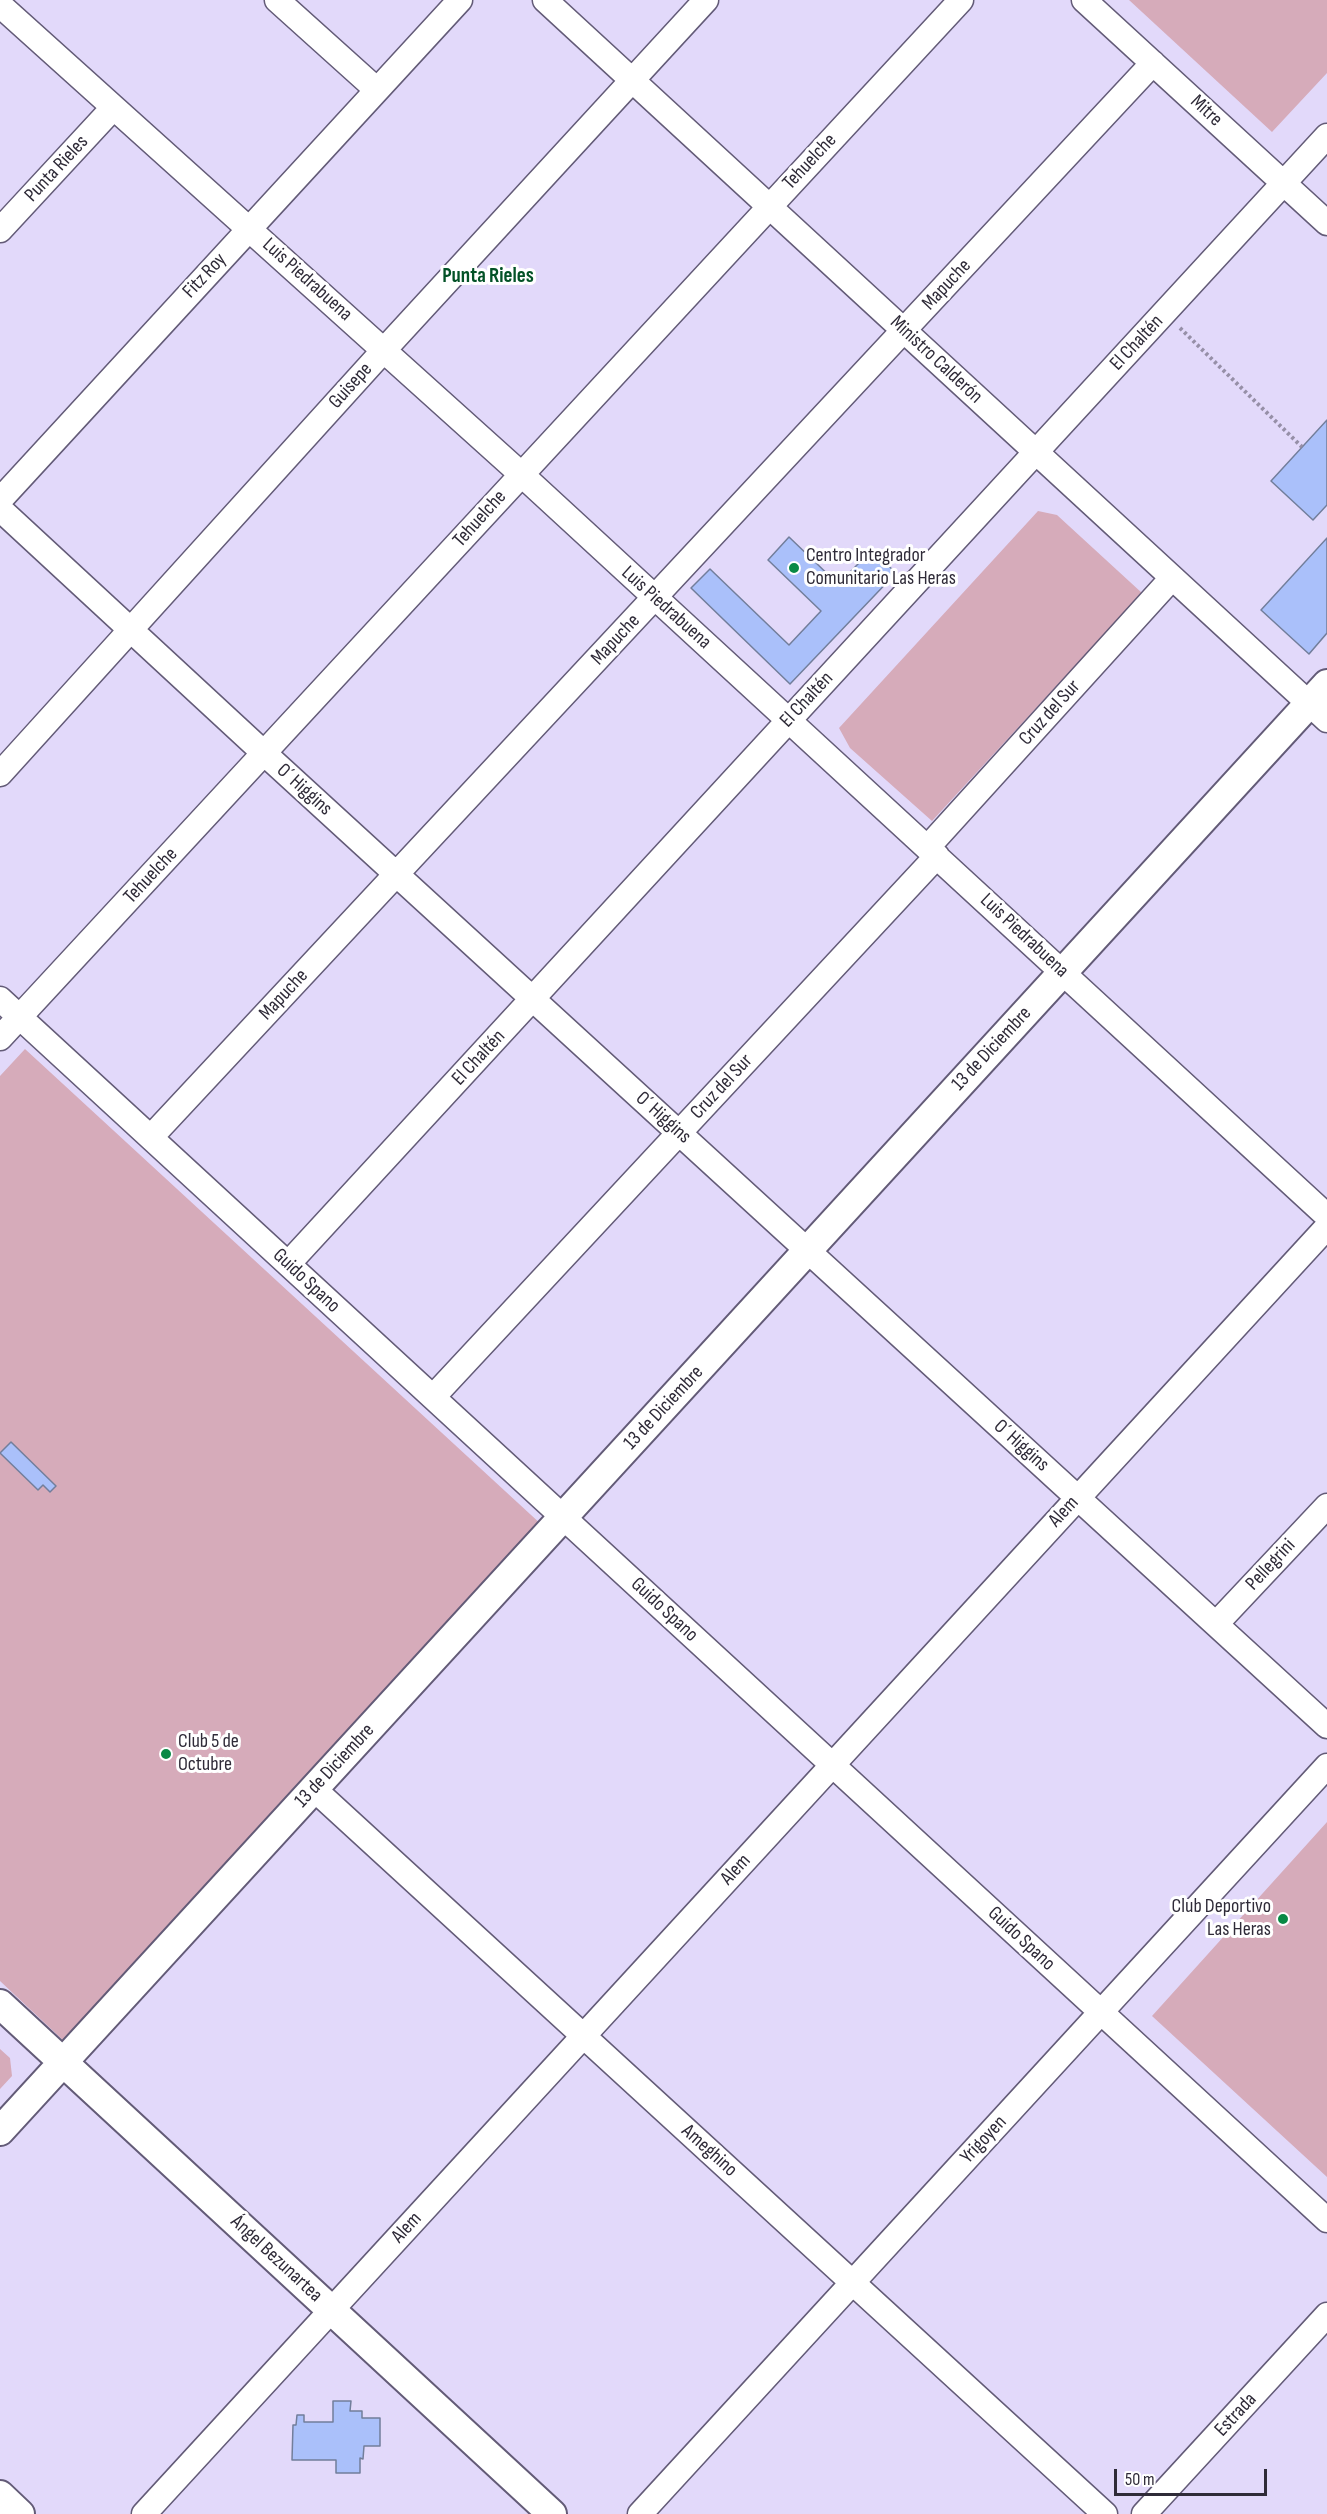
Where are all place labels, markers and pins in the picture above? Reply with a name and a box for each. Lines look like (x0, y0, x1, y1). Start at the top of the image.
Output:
place label: Centro Integrador Comunitario Las Heras (806, 544, 956, 591)
marker: Centro Integrador Comunitario Las Heras (787, 561, 801, 575)
place label: Club 5 de Octubre (178, 1730, 239, 1777)
marker: Club 5 de Octubre (159, 1747, 173, 1761)
place label: Club Deportivo Las Heras (1172, 1895, 1271, 1942)
marker: Club Deportivo Las Heras (1276, 1912, 1290, 1926)

